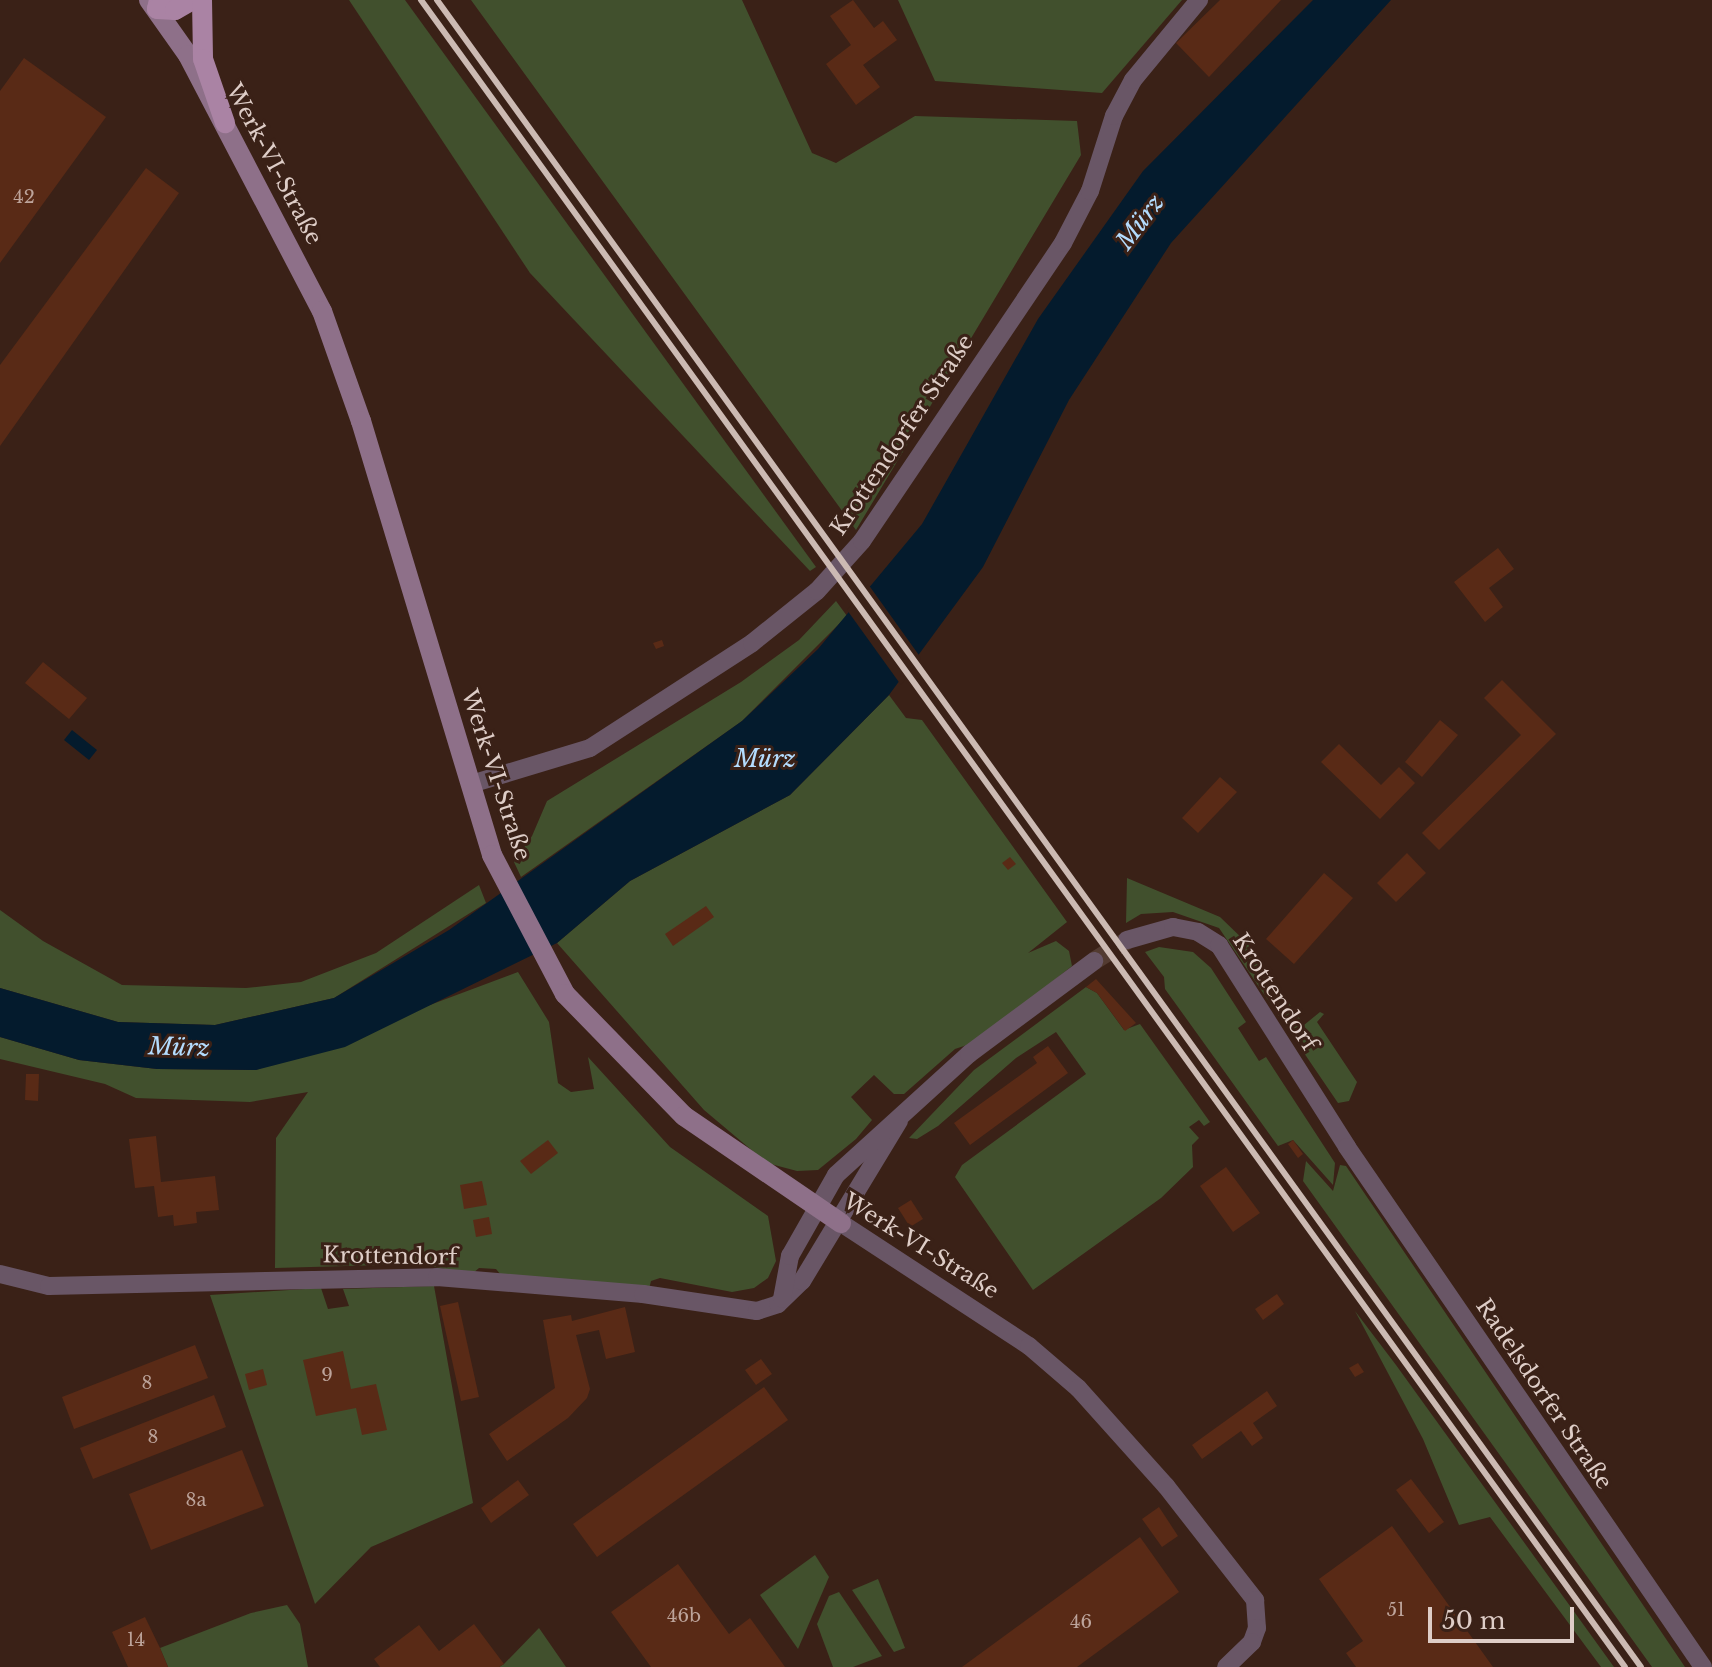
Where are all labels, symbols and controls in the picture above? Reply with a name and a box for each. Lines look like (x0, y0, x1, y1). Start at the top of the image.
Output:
street label: Werk-VI-Straße (221, 79, 327, 249)
house number: 42 (13, 186, 35, 208)
water label: Mürz (1110, 189, 1170, 255)
street label: Krottendorfer Straße (825, 329, 979, 541)
street label: Werk-VI-Straße (456, 686, 536, 864)
water label: Mürz (734, 745, 796, 773)
street label: Krottendorf (1227, 928, 1323, 1056)
water label: Mürz (148, 1032, 210, 1062)
street label: Werk-VI-Straße (838, 1188, 1004, 1304)
street label: Krottendorf (322, 1242, 458, 1270)
street label: Radelsdorfer Straße (1470, 1293, 1618, 1495)
house number: 9 (321, 1364, 333, 1386)
house number: 8 (142, 1372, 152, 1394)
house number: 8 (148, 1426, 158, 1448)
house number: 8a (186, 1489, 206, 1511)
scale bar (1432, 1591, 1578, 1641)
house number: 51 (1387, 1599, 1405, 1621)
house number: 46b (667, 1605, 701, 1627)
text: 50 m (1442, 1606, 1505, 1635)
house number: 46 (1070, 1611, 1092, 1633)
house number: 14 (127, 1629, 145, 1651)

